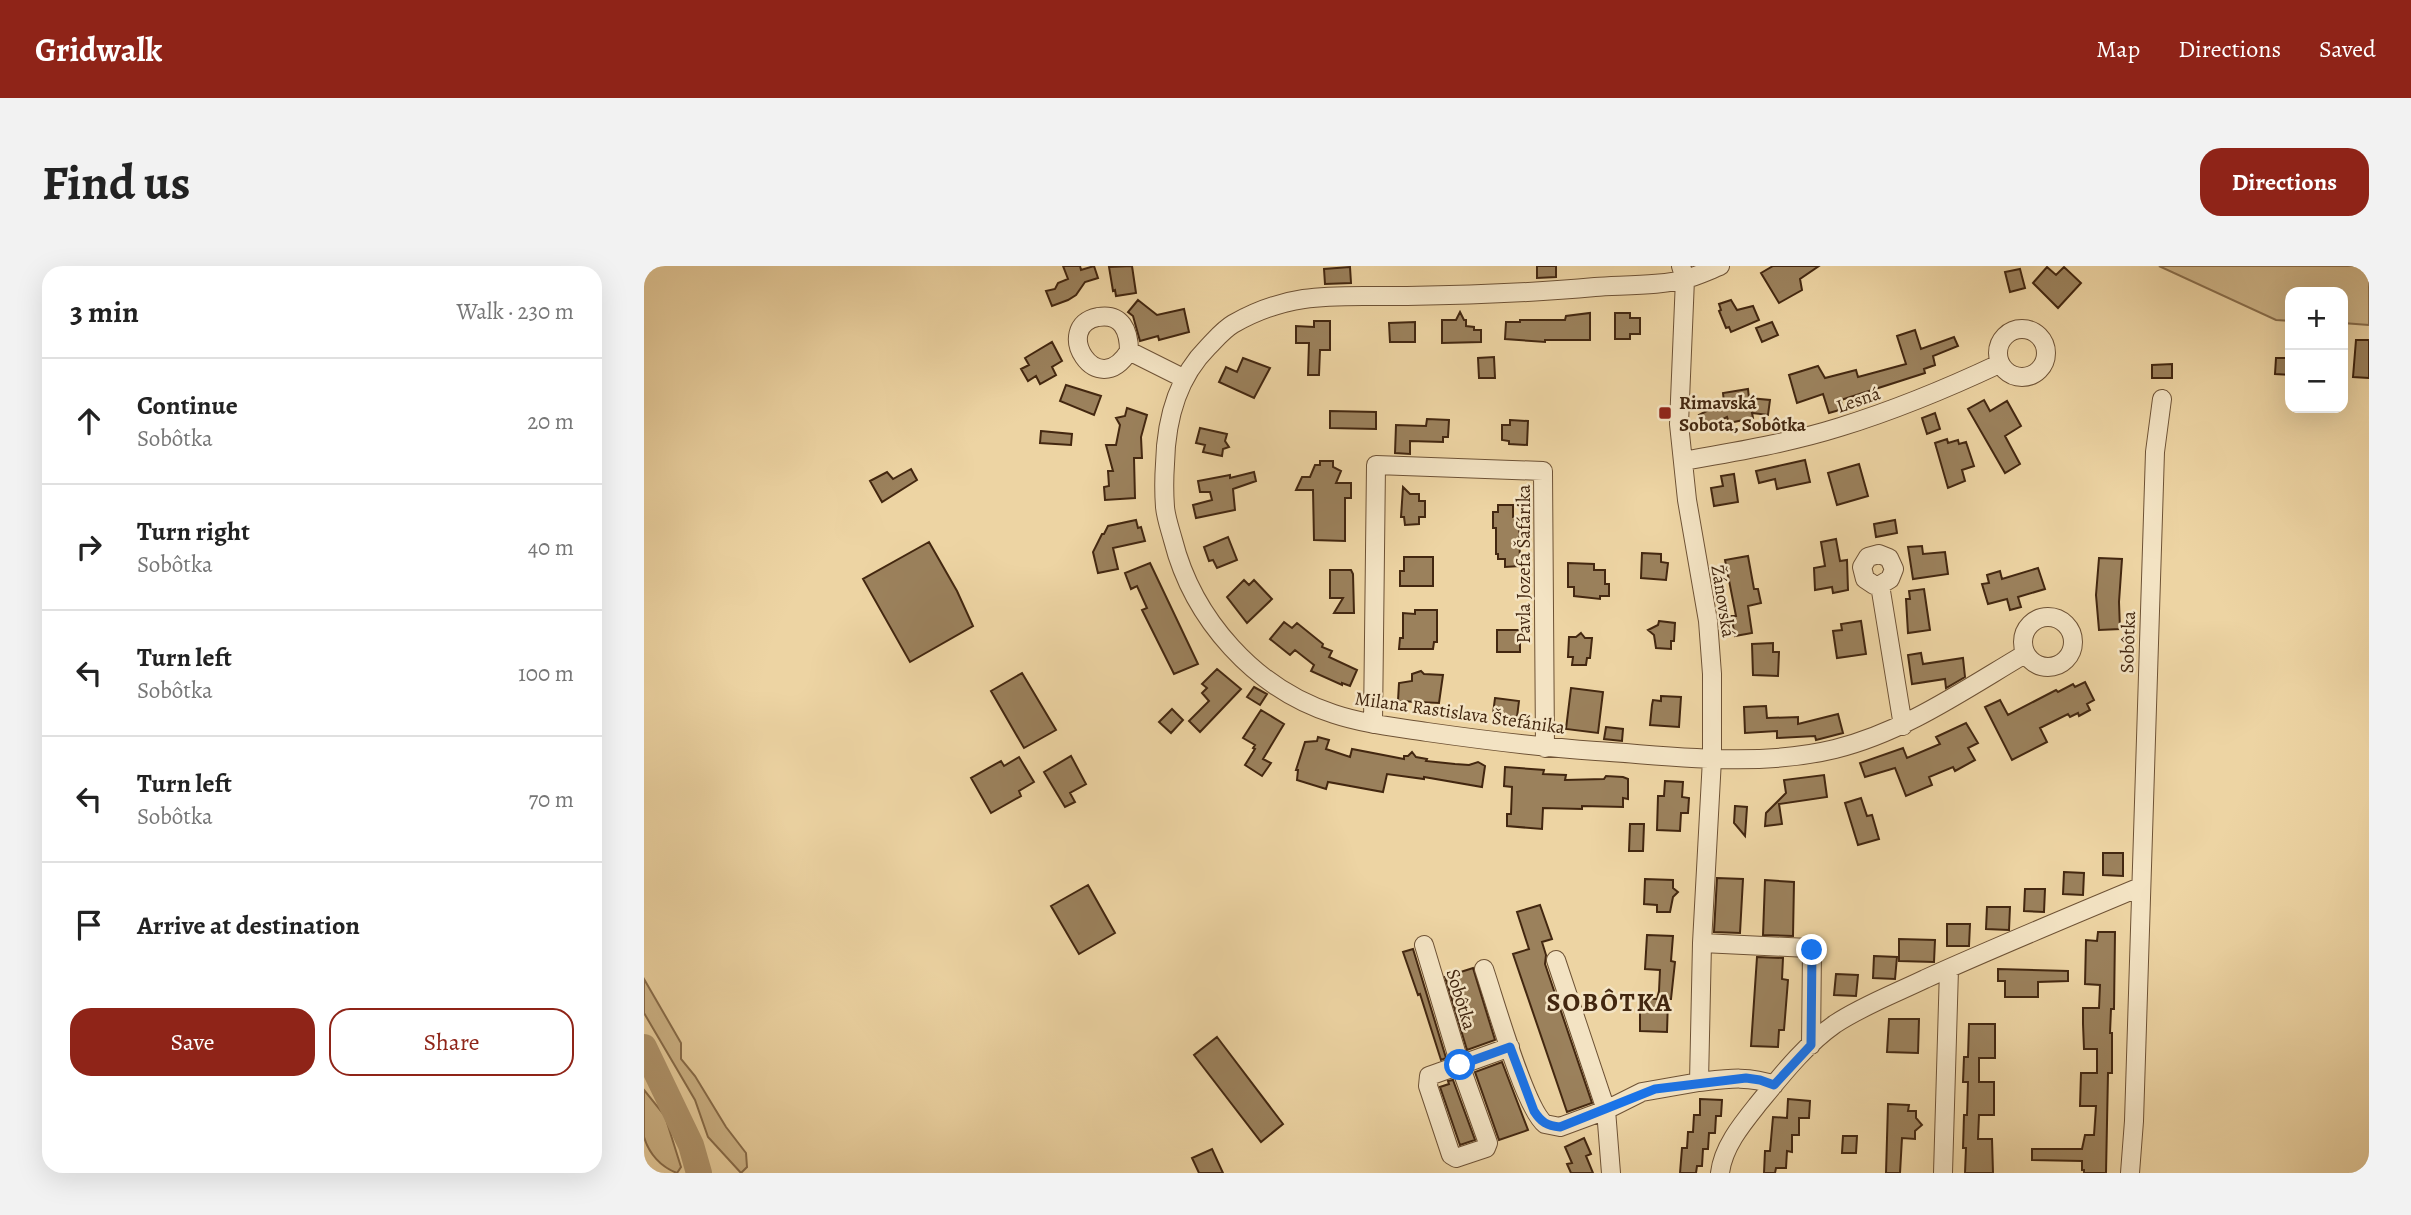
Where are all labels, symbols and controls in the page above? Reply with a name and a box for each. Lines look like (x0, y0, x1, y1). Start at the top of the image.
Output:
text: Gridwalk (35, 27, 162, 72)
text: Map (2096, 33, 2140, 65)
text: Directions (2178, 33, 2281, 65)
text: Saved (2319, 33, 2376, 65)
button: Directions (2200, 148, 2369, 216)
text: Find us (42, 149, 190, 216)
map controls (2285, 287, 2348, 413)
button: + (2285, 287, 2348, 350)
text: 3 min (70, 292, 139, 332)
text: Walk · 230 m (457, 296, 574, 327)
button: − (2285, 350, 2348, 413)
street label: Lesná (1833, 380, 1884, 420)
text: Continue (137, 388, 238, 423)
place label: Rimavská Sobota, Sobôtka (1679, 390, 1807, 438)
icon: ahead (70, 402, 108, 440)
marker: Rimavská Sobota, Sobôtka (1657, 405, 1673, 421)
text: 20 m (527, 406, 574, 437)
text: Sobôtka (137, 423, 213, 454)
street label: Pavla Jozefa Šafárika (1511, 484, 1537, 644)
text: Turn right (137, 514, 250, 549)
icon: right (70, 528, 108, 566)
text: 40 m (528, 532, 574, 563)
text: Sobôtka (137, 549, 213, 580)
street label: Žánovská (1704, 563, 1742, 639)
street label: Sobôtka (2114, 610, 2142, 674)
text: Turn left (137, 640, 232, 675)
icon: left (70, 654, 108, 692)
text: 100 m (518, 658, 574, 689)
text: Sobôtka (137, 675, 213, 706)
street label: Milana Rastislava Štefánika (1353, 685, 1567, 741)
text: Turn left (137, 766, 232, 801)
icon: left (70, 780, 108, 818)
text: 70 m (528, 784, 574, 815)
text: Sobôtka (137, 801, 213, 832)
icon: arrive (70, 906, 108, 944)
text: Arrive at destination (137, 908, 360, 943)
route end (1796, 934, 1827, 965)
street label: Sobôtka (1439, 966, 1483, 1033)
district label: SOBÔTKA (1546, 985, 1674, 1020)
button: Save (70, 1008, 315, 1076)
button: Share (329, 1008, 574, 1076)
route start (1444, 1049, 1475, 1080)

